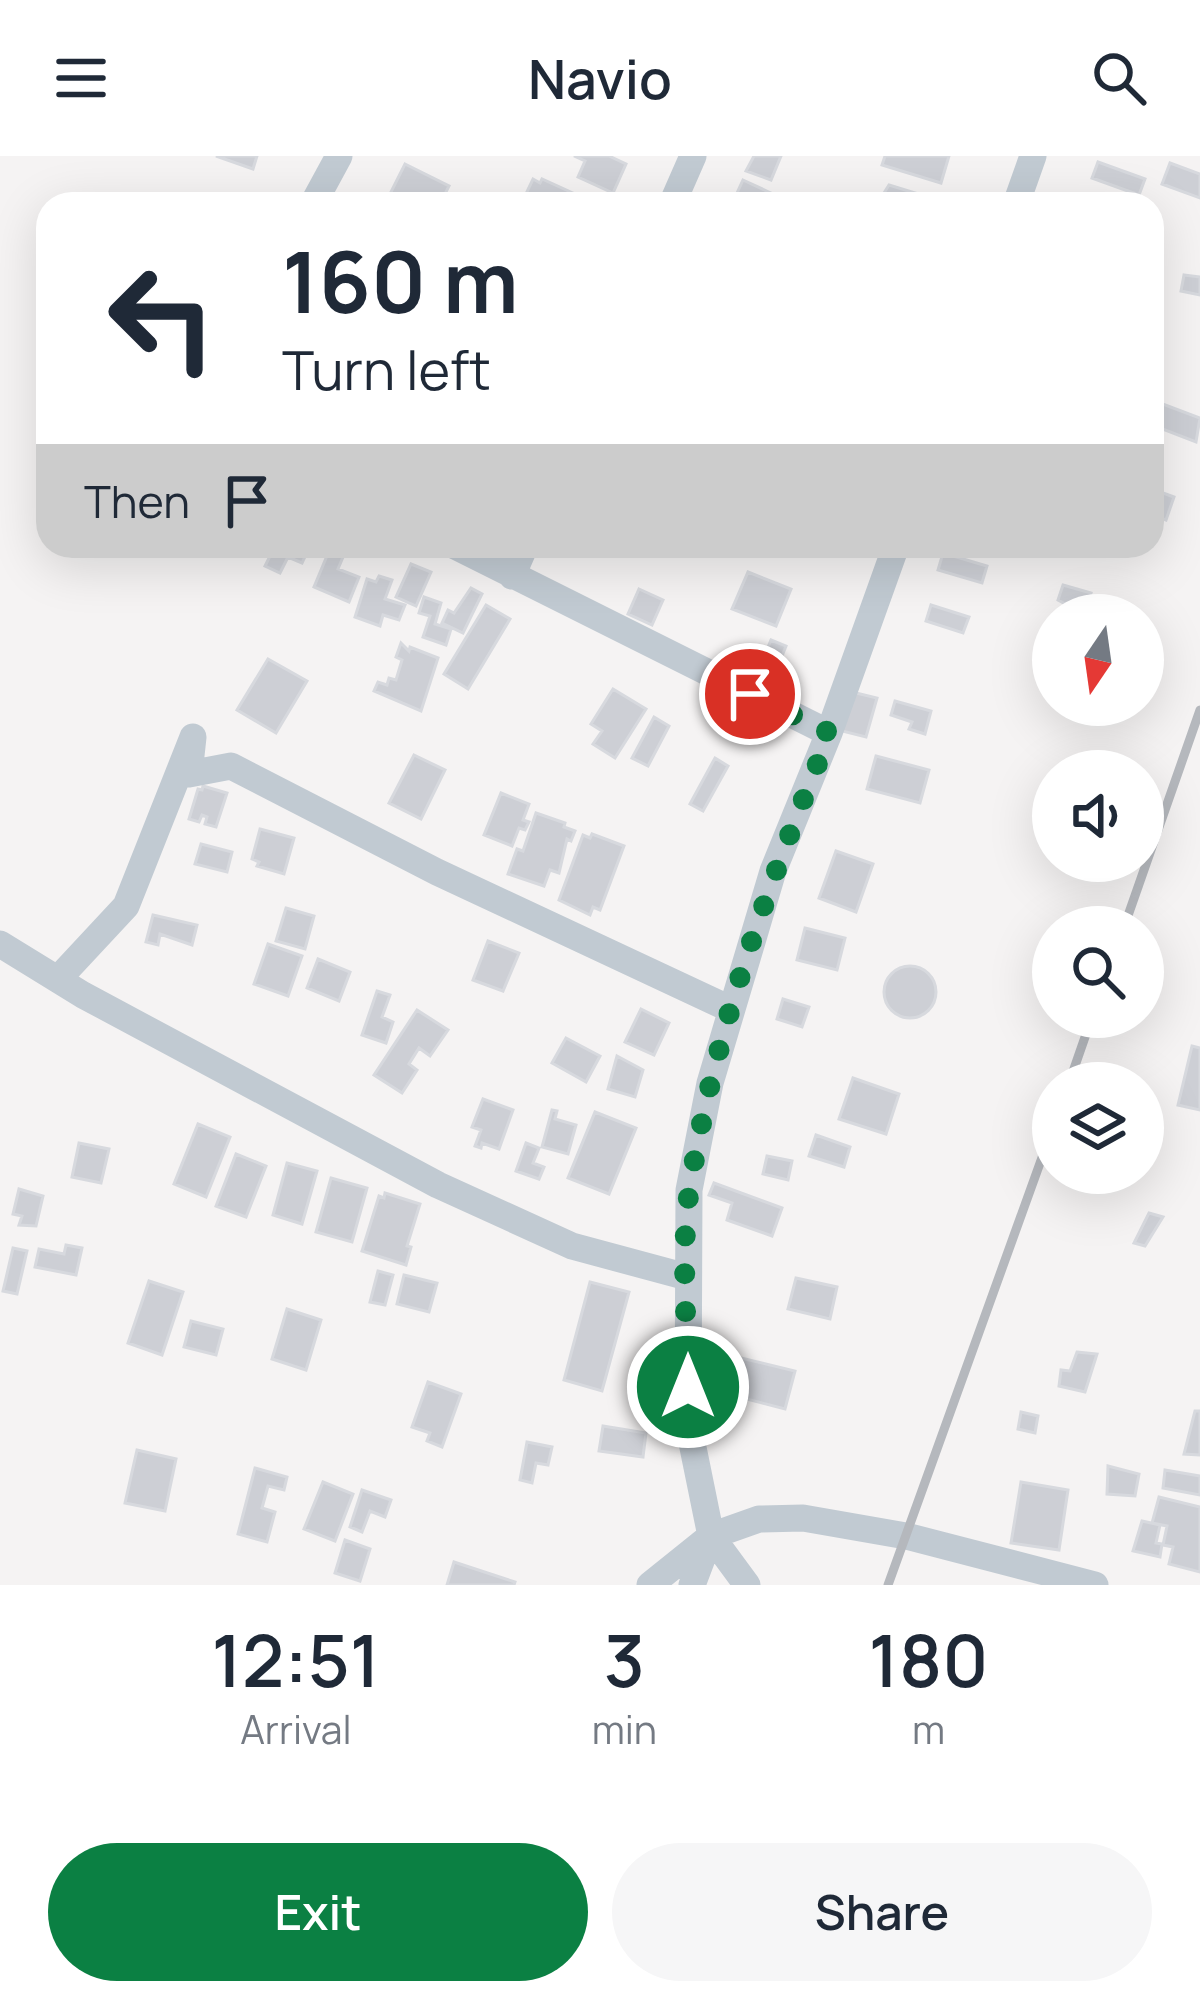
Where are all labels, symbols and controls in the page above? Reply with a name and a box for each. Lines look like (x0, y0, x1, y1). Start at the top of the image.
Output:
text: Navio (528, 41, 672, 115)
icon: menu (48, 45, 114, 111)
icon: search (1086, 45, 1152, 111)
text: 160 m (282, 223, 519, 338)
icon: left (84, 240, 240, 396)
text: Turn left (282, 332, 491, 406)
icon: arrive (214, 468, 280, 534)
text: Then (84, 470, 190, 532)
north arrow (1032, 594, 1164, 726)
map controls (1032, 594, 1164, 1194)
pin (699, 643, 801, 745)
icon: arrive (717, 661, 783, 727)
button: sound (1032, 750, 1164, 882)
button: search (1032, 906, 1164, 1038)
button: layers (1032, 1062, 1164, 1194)
position arrow (625, 1324, 751, 1450)
text: 12:51 (212, 1610, 380, 1709)
text: 3 (604, 1610, 645, 1709)
text: 180 (869, 1610, 988, 1709)
text: Arrival (240, 1702, 352, 1756)
text: min (592, 1702, 657, 1756)
text: m (912, 1702, 945, 1756)
button: Exit (48, 1843, 588, 1981)
button: Share (612, 1843, 1152, 1981)

